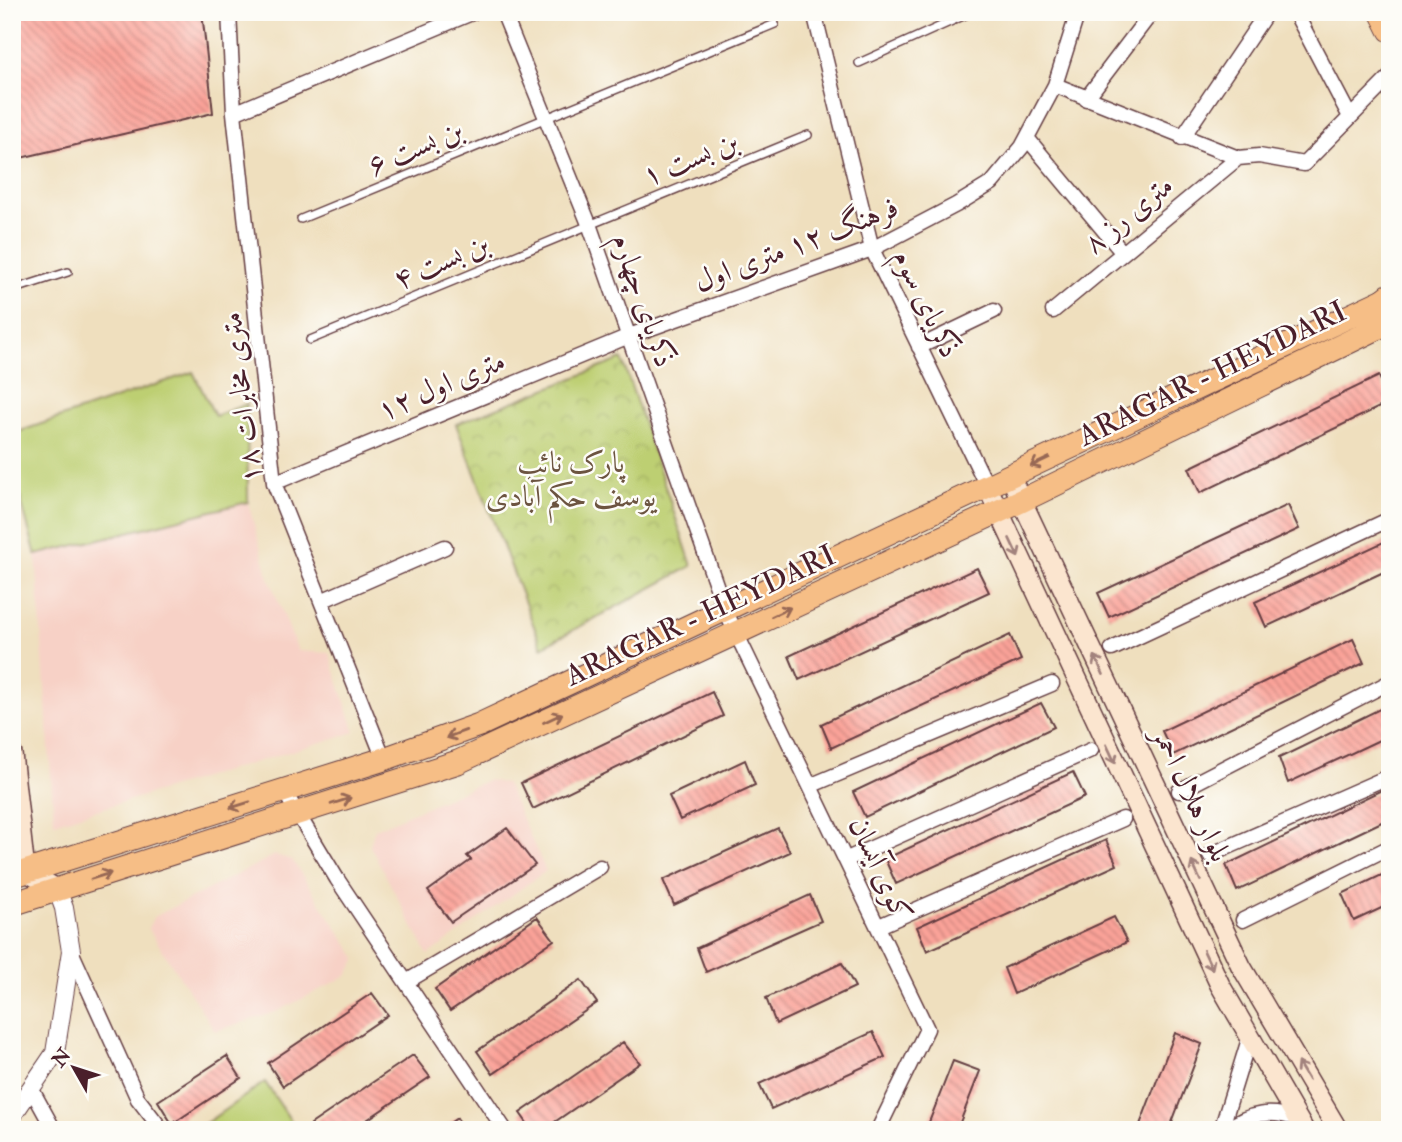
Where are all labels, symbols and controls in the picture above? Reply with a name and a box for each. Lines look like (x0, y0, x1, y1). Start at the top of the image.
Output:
street label: بن بست ۶ (362, 111, 469, 184)
street label: بن بست ۱ (637, 122, 744, 194)
street label: ۸ متری رز (1076, 167, 1181, 262)
street label: فرهنگ ۱۲ متری اول (689, 188, 903, 300)
street label: بن بست ۴ (388, 225, 495, 298)
street label: ذکریای چهارم (597, 228, 684, 374)
street label: ذکریای سوم (878, 243, 969, 367)
street label: ARAGAR - HEYDARI (1071, 292, 1352, 455)
street label: ۱۸ متری مخابرات (213, 310, 270, 486)
street label: ۱۲ متری اول (372, 342, 511, 429)
park label: پارک نائب یوسف حکم آبادی (486, 444, 657, 524)
one-way arrow (1030, 455, 1051, 469)
street label: ARAGAR - HEYDARI (558, 537, 841, 695)
one-way arrow (1008, 537, 1021, 558)
one-way arrow (770, 605, 791, 618)
one-way arrow (1091, 655, 1105, 676)
one-way arrow (542, 711, 563, 724)
street label: بلوار هلال احمر (1143, 718, 1239, 868)
one-way arrow (446, 729, 468, 741)
one-way arrow (1105, 743, 1118, 764)
one-way arrow (330, 794, 352, 806)
one-way arrow (229, 799, 251, 812)
street label: کوی آیسان (840, 811, 921, 927)
one-way arrow (1188, 861, 1202, 882)
one-way arrow (89, 868, 111, 881)
one-way arrow (1202, 949, 1215, 970)
north arrow (38, 1034, 108, 1104)
text: N (46, 1043, 77, 1073)
one-way arrow (1296, 1061, 1309, 1082)

